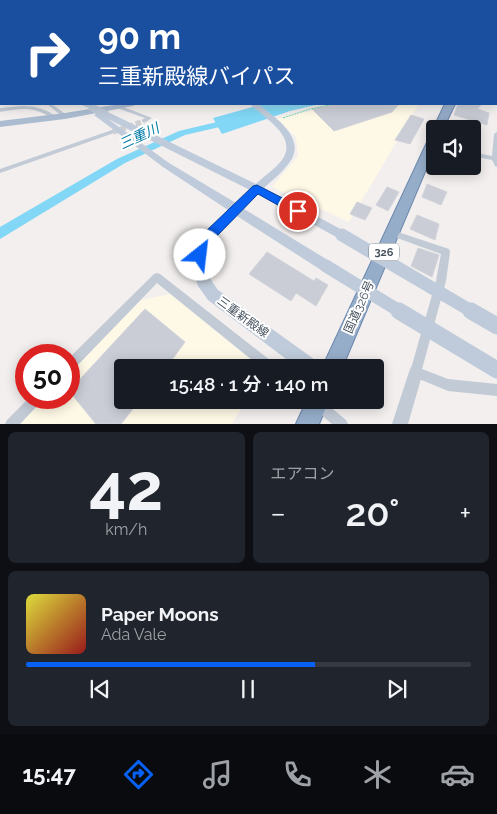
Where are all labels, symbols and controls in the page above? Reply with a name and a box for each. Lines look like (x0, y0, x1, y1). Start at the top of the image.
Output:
text: 90 m (98, 16, 181, 57)
icon: right (15, 20, 80, 85)
text: 三重新殿線バイパス (98, 63, 296, 89)
water label: 三重川 (117, 119, 163, 152)
map controls (426, 120, 481, 175)
button: sound (426, 120, 481, 175)
pin (277, 190, 319, 232)
icon: arrive (284, 197, 312, 225)
position arrow (173, 228, 225, 280)
road number: 326 (369, 243, 399, 260)
street label: 国道326号 (341, 279, 377, 335)
street label: 三重新殿線 (215, 294, 271, 340)
speed limit sign: 50 (15, 344, 80, 409)
text: 15:48 · 1 分 · 140 m (170, 373, 328, 395)
text: 42 (89, 449, 163, 525)
text: エアコン (271, 464, 335, 483)
text: 20° (345, 490, 400, 535)
text: − (271, 497, 286, 530)
text: + (459, 497, 471, 530)
text: km/h (105, 520, 147, 539)
text: Paper Moons (101, 603, 219, 625)
text: Ada Vale (101, 625, 166, 644)
icon: previous (86, 675, 114, 703)
icon: pause (234, 675, 262, 703)
icon: next (383, 675, 411, 703)
icon: directions (121, 757, 156, 792)
icon: music (200, 757, 235, 792)
icon: phone (280, 757, 315, 792)
icon: climate (360, 757, 395, 792)
icon: car (440, 757, 475, 792)
text: 15:47 (22, 761, 76, 787)

